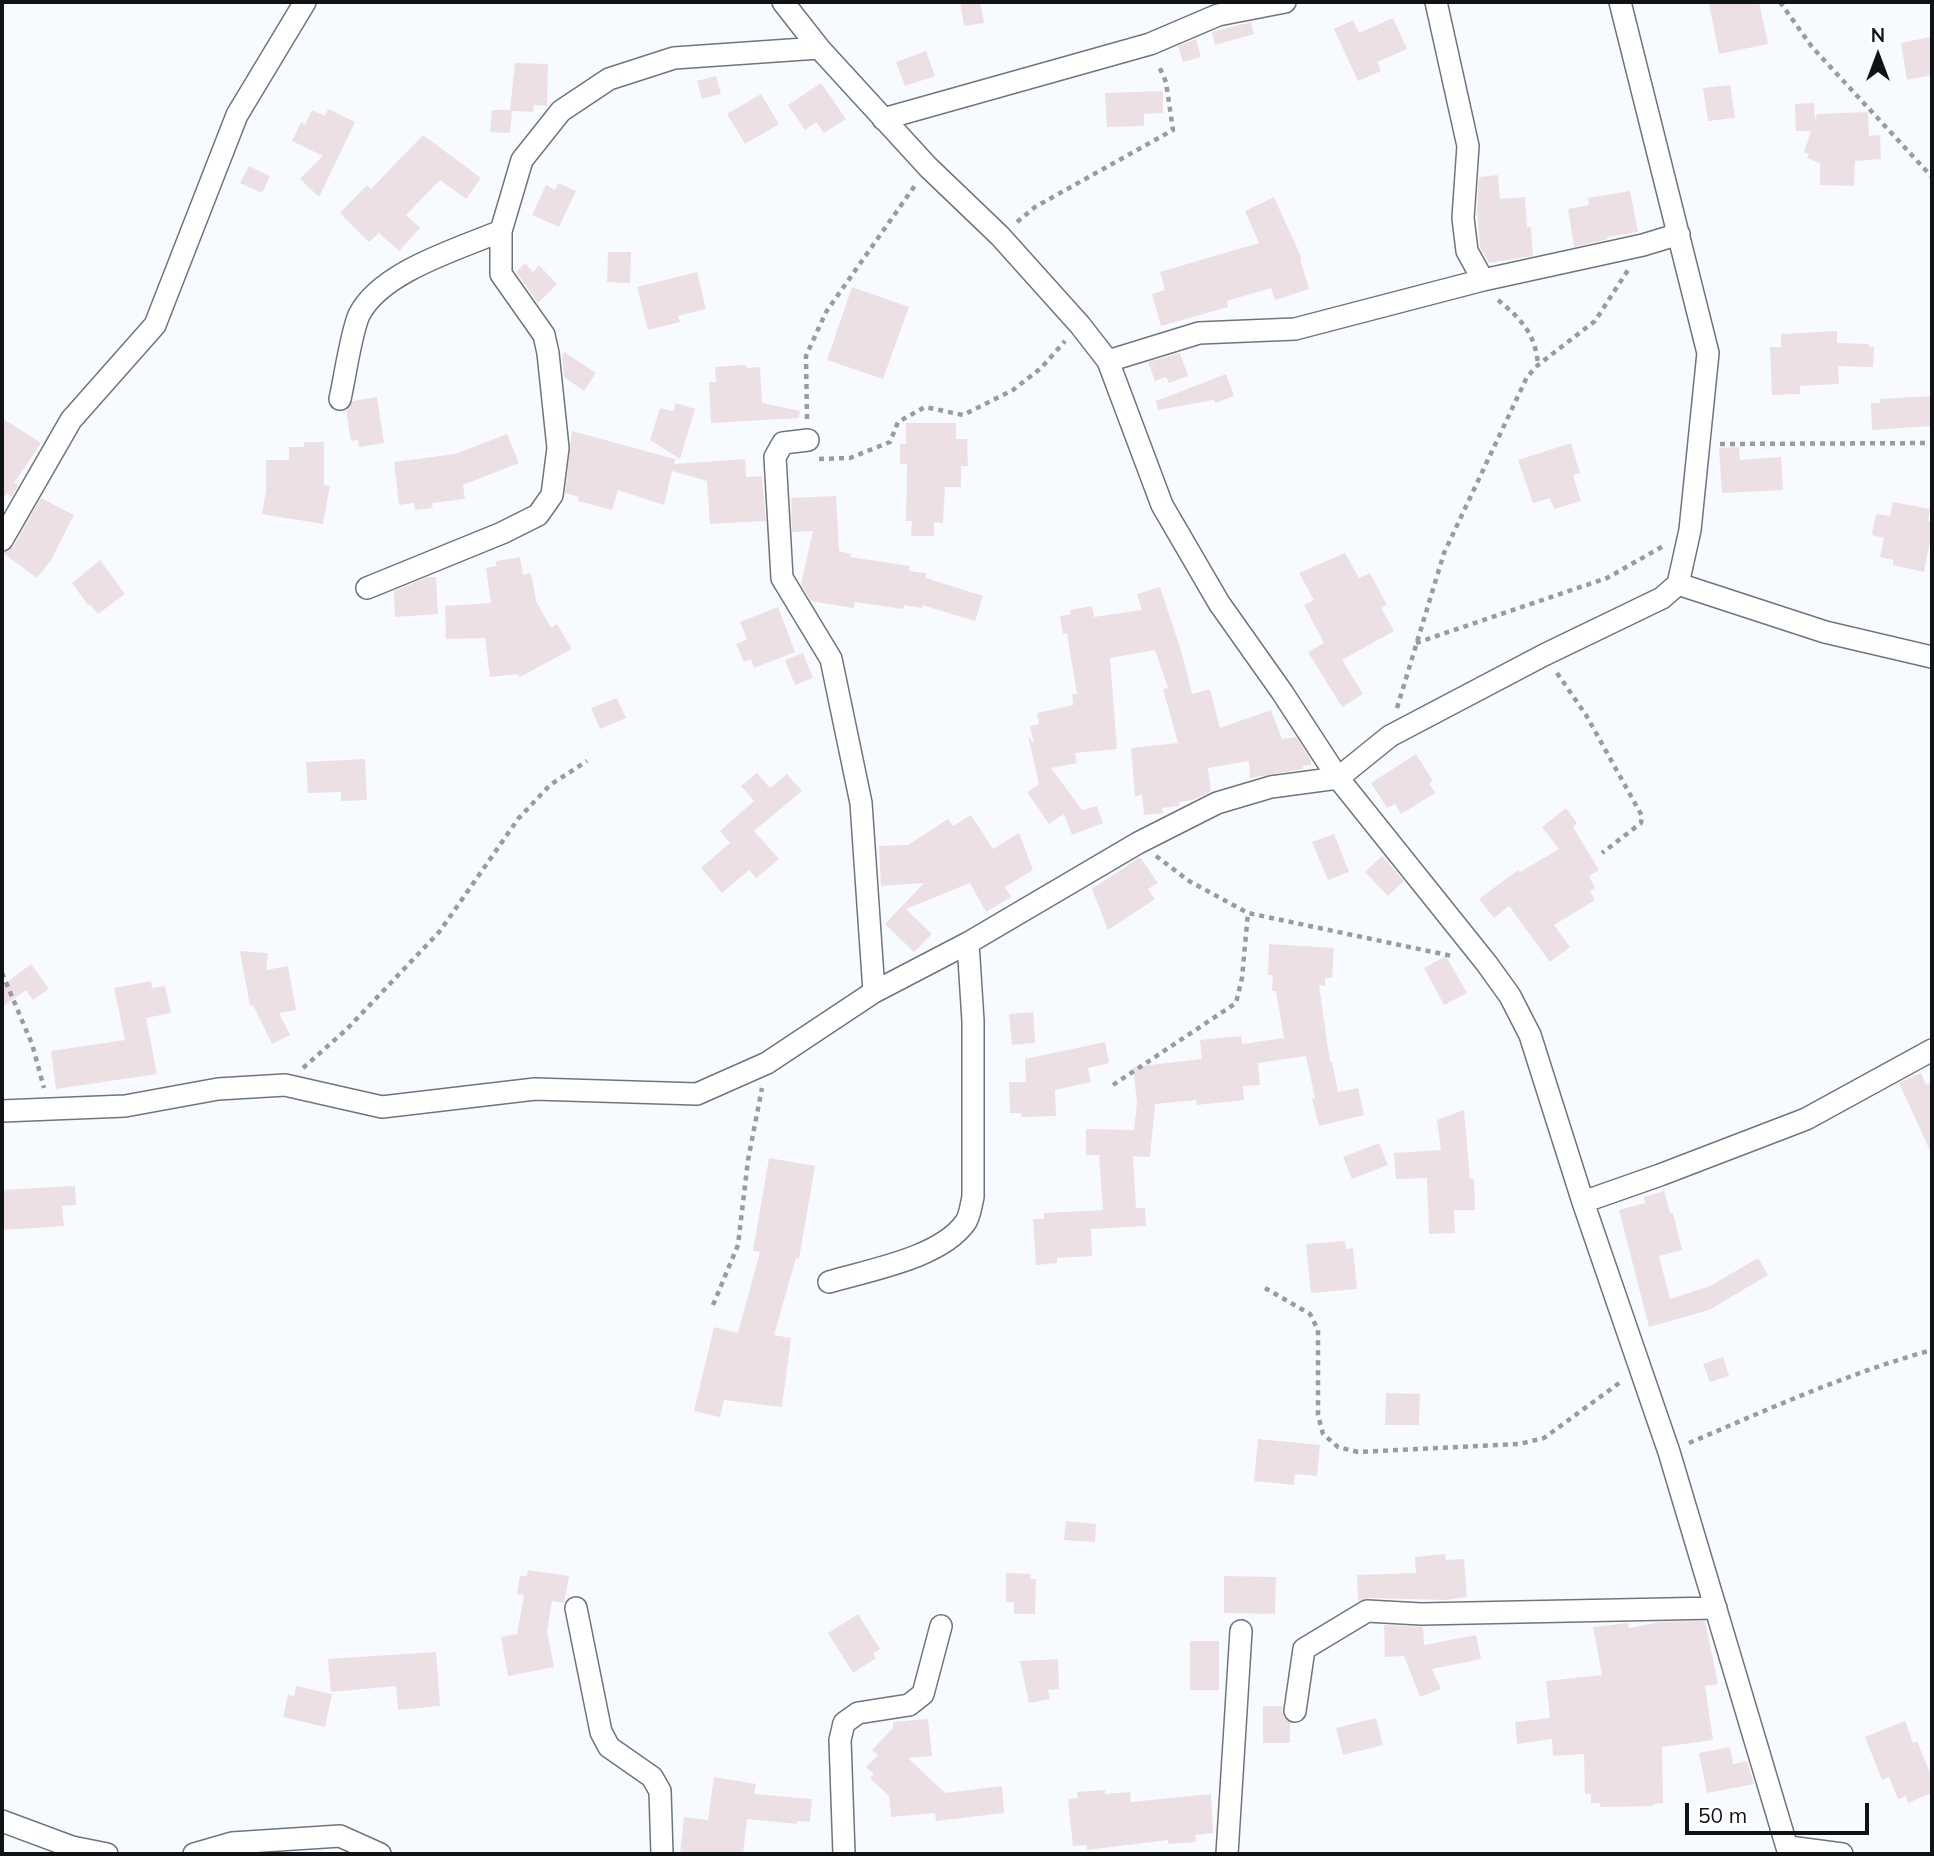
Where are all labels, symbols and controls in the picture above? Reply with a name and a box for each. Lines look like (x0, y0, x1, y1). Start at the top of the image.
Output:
north arrow (1843, 21, 1913, 91)
text: N (1871, 23, 1885, 47)
scale bar (1689, 1790, 1873, 1834)
text: 50 m (1698, 1802, 1747, 1828)

